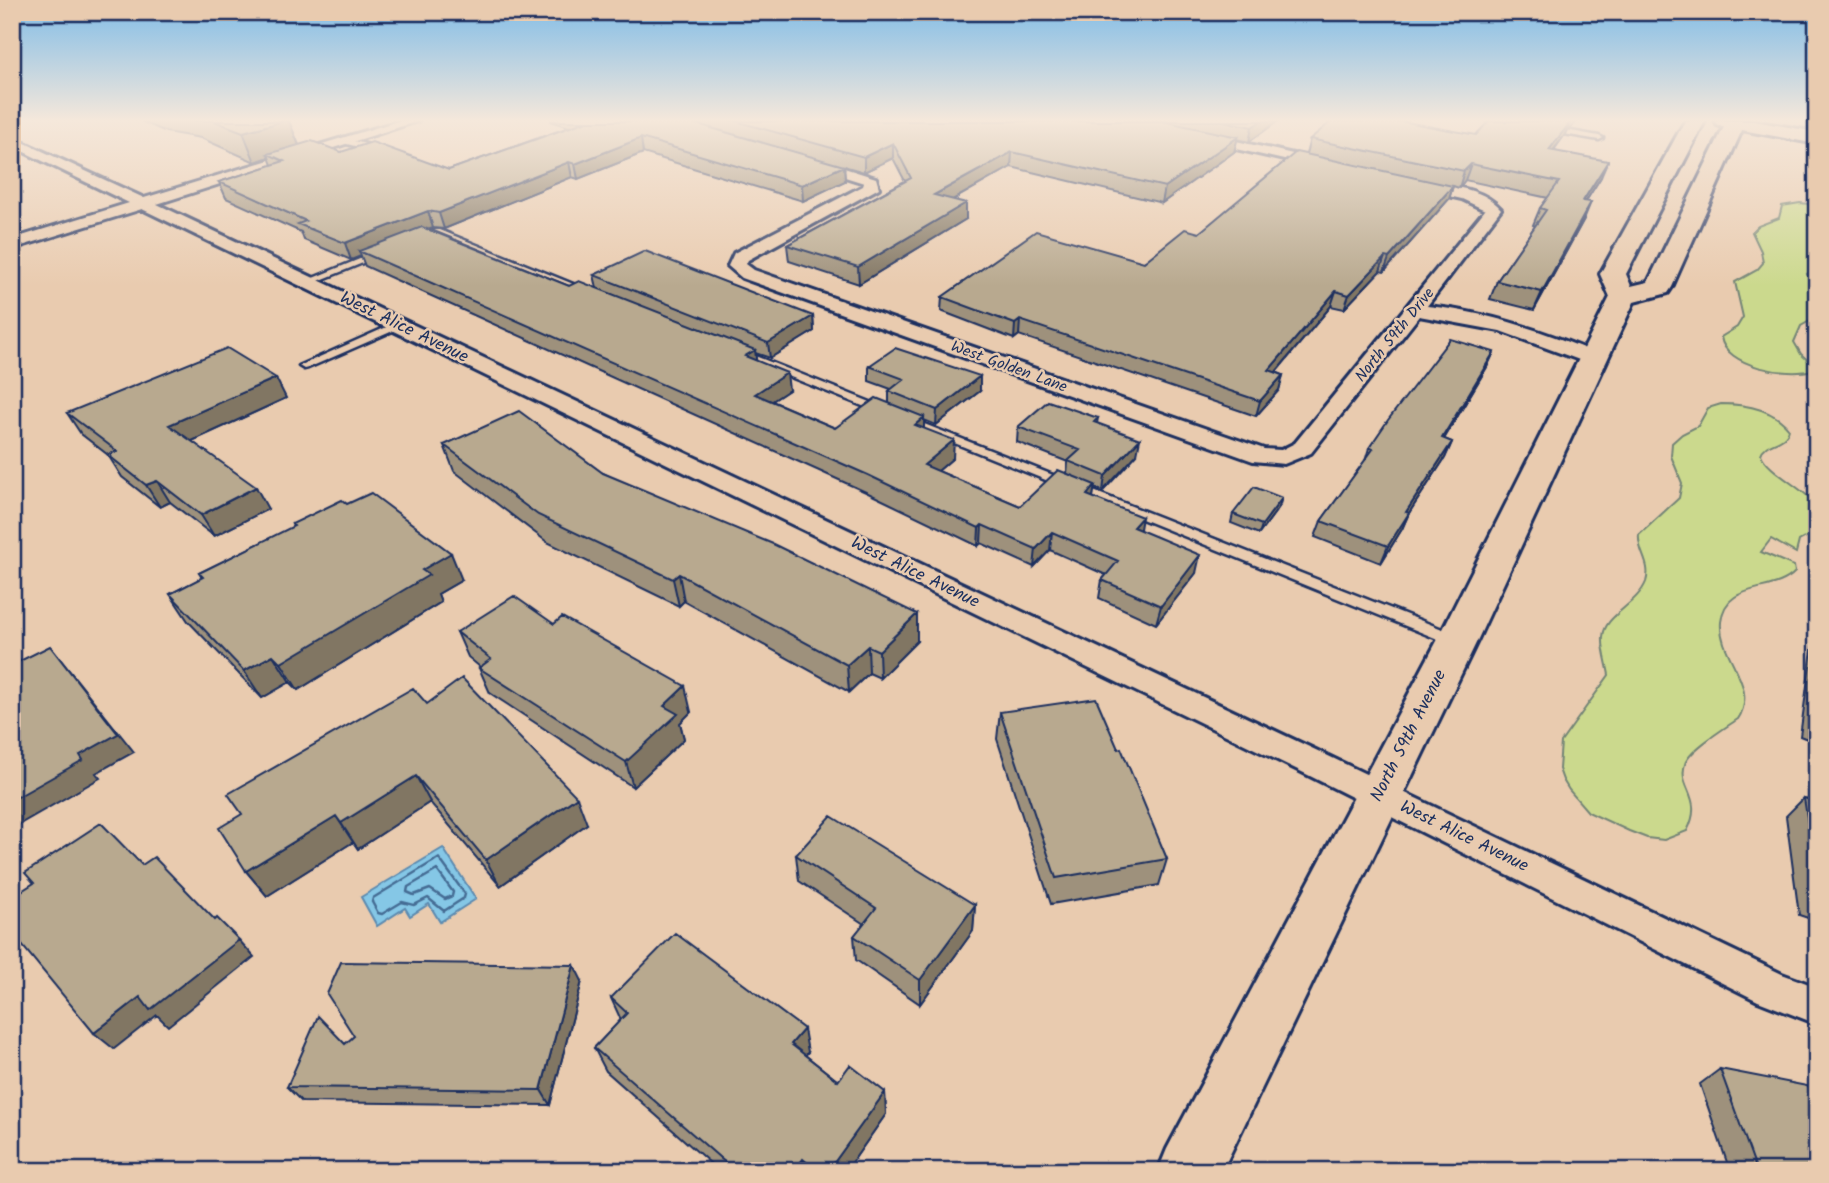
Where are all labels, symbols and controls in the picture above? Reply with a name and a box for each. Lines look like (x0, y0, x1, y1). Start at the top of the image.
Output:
street label: North 59th Drive (1349, 282, 1441, 388)
street label: West Alice Avenue (335, 284, 473, 372)
street label: West Golden Lane (947, 334, 1071, 400)
street label: West Alice Avenue (846, 529, 984, 617)
street label: North 59th Avenue (1363, 665, 1455, 807)
street label: West Alice Avenue (1395, 793, 1533, 881)

